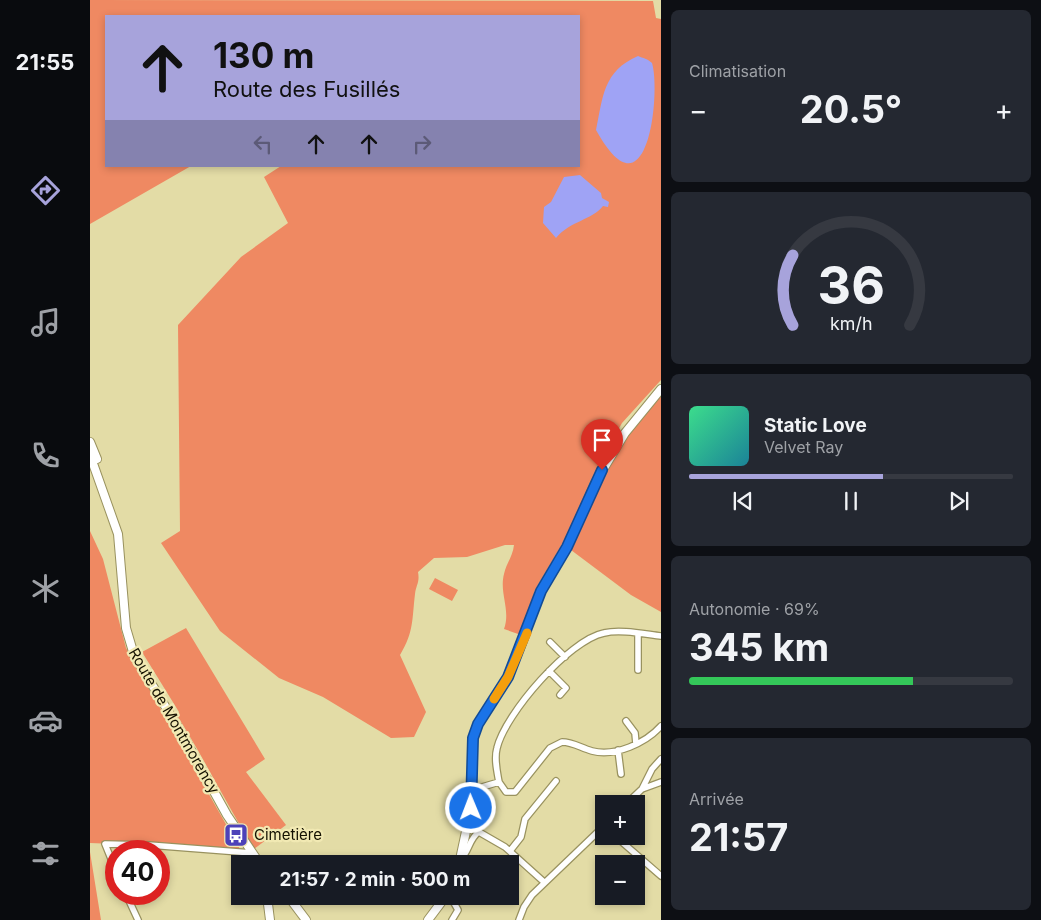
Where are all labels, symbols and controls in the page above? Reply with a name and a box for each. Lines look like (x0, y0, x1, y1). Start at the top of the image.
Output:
text: 130 m (213, 34, 315, 76)
icon: ahead (130, 35, 195, 100)
text: 21:55 (16, 49, 74, 75)
text: Climatisation (689, 61, 786, 81)
text: Route des Fusillés (213, 76, 400, 102)
text: 20.5° (800, 86, 902, 132)
text: − (689, 93, 708, 127)
text: + (994, 93, 1013, 127)
icon: left (249, 130, 277, 158)
icon: ahead (302, 130, 330, 158)
icon: ahead (355, 130, 383, 158)
icon: right (408, 130, 436, 158)
icon: directions (28, 173, 63, 208)
text: 36 (817, 254, 885, 317)
icon: music (28, 305, 63, 340)
text: km/h (830, 313, 872, 334)
text: Static Love (764, 414, 867, 437)
pin (581, 419, 623, 470)
icon: arrive (588, 426, 616, 454)
text: Velvet Ray (764, 437, 843, 457)
icon: phone (28, 438, 63, 473)
icon: previous (729, 487, 757, 515)
icon: pause (837, 487, 865, 515)
icon: next (945, 487, 973, 515)
icon: climate (28, 571, 63, 606)
text: Autonomie · 69% (689, 599, 820, 619)
text: 345 km (689, 624, 829, 670)
street label: Route de Montmorency (125, 644, 224, 798)
icon: car (28, 703, 63, 738)
position arrow (444, 781, 496, 833)
text: Arrivée (689, 789, 744, 809)
map controls (595, 795, 645, 905)
button: + (595, 795, 645, 845)
text: 21:57 (689, 814, 788, 860)
bus stop icon: Cimetière (223, 822, 249, 848)
place label: Cimetière (254, 825, 322, 844)
icon: filters (28, 836, 63, 871)
speed limit sign: 40 (105, 840, 170, 905)
button: − (595, 855, 645, 905)
text: 21:57 · 2 min · 500 m (280, 868, 470, 891)

